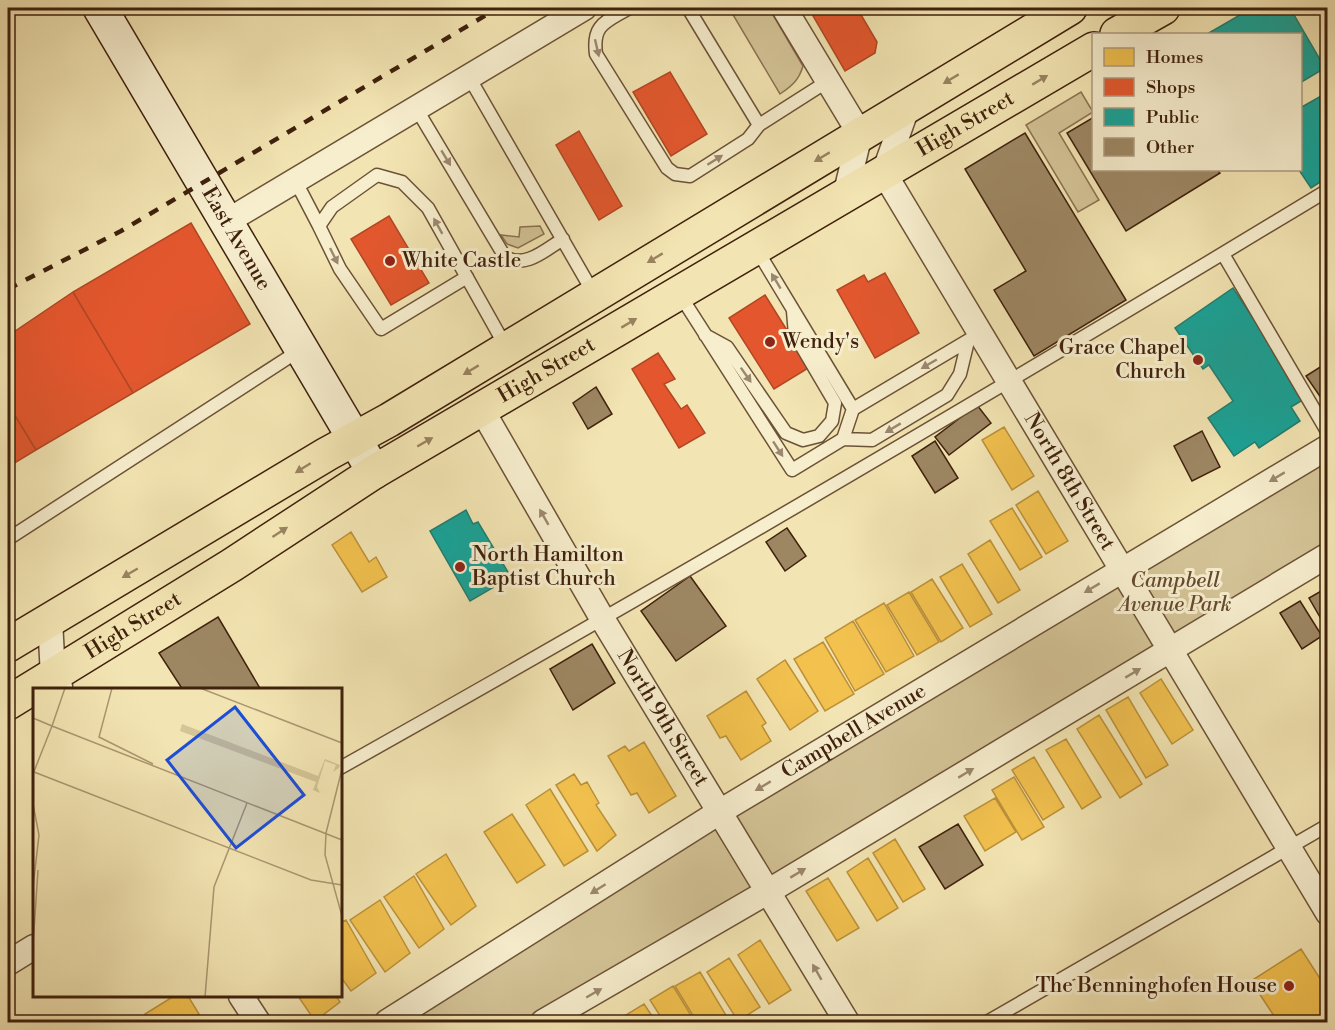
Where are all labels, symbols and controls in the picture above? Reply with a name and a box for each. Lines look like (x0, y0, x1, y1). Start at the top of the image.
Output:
legend (1092, 33, 1302, 171)
one-way arrow (592, 39, 602, 57)
text: Homes (1146, 46, 1203, 69)
one-way arrow (943, 74, 959, 85)
one-way arrow (1032, 75, 1048, 86)
text: Shops (1146, 76, 1196, 99)
street label: High Street (912, 85, 1019, 163)
text: Public (1146, 106, 1199, 129)
text: Other (1146, 136, 1194, 159)
one-way arrow (440, 150, 451, 166)
one-way arrow (814, 152, 830, 163)
one-way arrow (707, 154, 723, 165)
street label: East Avenue (196, 182, 277, 295)
one-way arrow (434, 217, 444, 234)
one-way arrow (328, 247, 338, 265)
place label: White Castle (401, 248, 521, 274)
one-way arrow (647, 253, 663, 264)
marker: White Castle (383, 254, 397, 268)
one-way arrow (770, 273, 781, 289)
one-way arrow (621, 318, 638, 328)
place label: Wendy's (781, 329, 859, 355)
street label: High Street (493, 332, 600, 409)
marker: Wendy's (763, 335, 777, 349)
place label: Grace Chapel Church (1059, 335, 1186, 385)
marker: Grace Chapel Church (1191, 353, 1205, 367)
one-way arrow (920, 359, 937, 369)
one-way arrow (463, 365, 479, 376)
one-way arrow (740, 367, 752, 383)
street label: North 8th Street (1018, 408, 1121, 556)
one-way arrow (885, 422, 901, 433)
one-way arrow (417, 437, 433, 448)
one-way arrow (773, 441, 784, 457)
one-way arrow (295, 462, 311, 473)
one-way arrow (1269, 472, 1285, 483)
one-way arrow (538, 509, 549, 525)
one-way arrow (272, 527, 289, 538)
place label: North Hamilton Baptist Church (471, 542, 624, 592)
marker: North Hamilton Baptist Church (453, 560, 467, 574)
one-way arrow (121, 568, 138, 578)
park label: Campbell Avenue Park (1116, 568, 1232, 618)
one-way arrow (1084, 583, 1100, 594)
street label: High Street (80, 586, 187, 665)
street label: North 9th Street (611, 645, 714, 792)
one-way arrow (1125, 668, 1141, 679)
street label: Campbell Avenue (777, 678, 931, 785)
inset map (33, 688, 342, 997)
one-way arrow (958, 768, 974, 779)
one-way arrow (755, 781, 771, 792)
one-way arrow (790, 868, 806, 879)
one-way arrow (590, 884, 606, 895)
one-way arrow (812, 963, 822, 980)
place label: The Benninghofen House (1035, 973, 1277, 999)
marker: The Benninghofen House (1282, 979, 1296, 993)
one-way arrow (586, 988, 603, 998)

